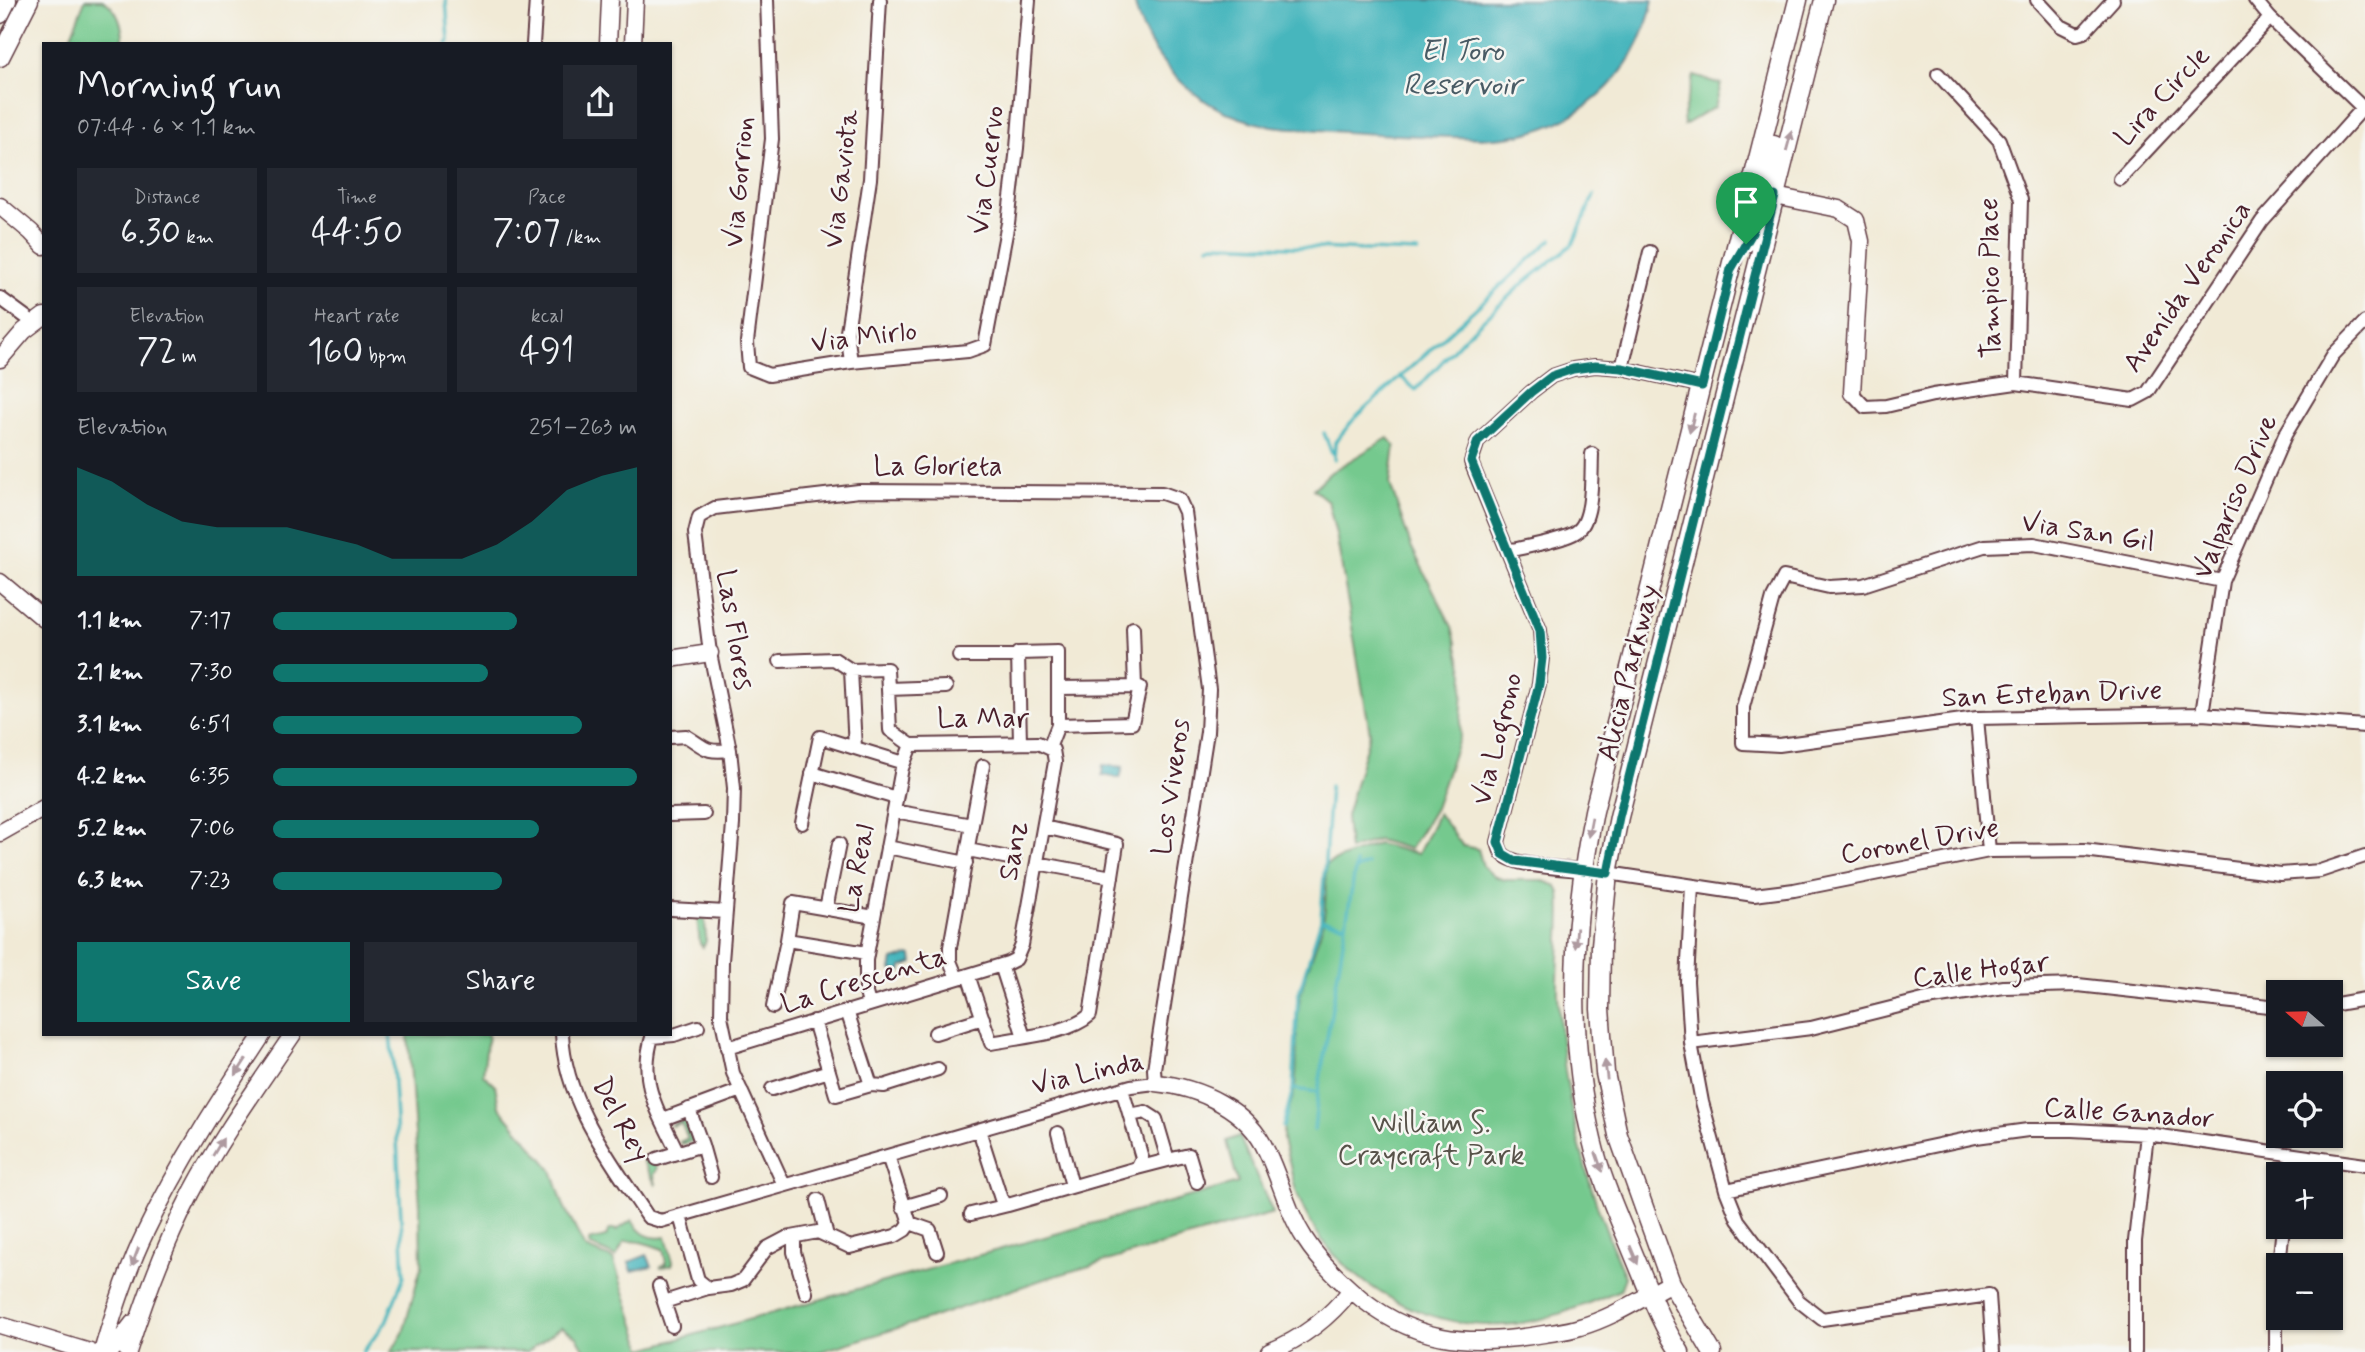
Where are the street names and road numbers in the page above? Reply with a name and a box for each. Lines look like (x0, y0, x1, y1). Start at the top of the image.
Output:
street label: Lira Circle (2107, 39, 2219, 155)
street label: Via Cuervo (962, 103, 1014, 237)
street label: Via Gaviota (815, 107, 869, 251)
street label: Via Gorrion (716, 115, 764, 249)
street label: Avenida Veronica (2115, 194, 2261, 380)
street label: Tampico Place (1971, 197, 2011, 359)
street label: Via Mirlo (809, 313, 919, 363)
street label: Valpariso Drive (2185, 409, 2287, 585)
street label: La Glorieta (874, 449, 1003, 486)
street label: Via San Gil (2019, 504, 2157, 562)
street label: Las Flores (706, 567, 762, 693)
street label: Alicia Parkway (1589, 581, 1669, 765)
street label: Via Logrono (1464, 669, 1535, 810)
street label: San Esteban Drive (1941, 673, 2163, 717)
street label: La Mar (937, 701, 1030, 738)
street label: Los Viveros (1144, 716, 1200, 858)
street label: Coronel Drive (1838, 810, 2002, 874)
street label: Sanz (991, 818, 1037, 884)
street label: La Real (831, 821, 885, 917)
street label: La Crescenta (777, 938, 951, 1024)
street label: Calle Hogar (1911, 944, 2053, 1001)
street label: Via Linda (1028, 1043, 1148, 1105)
street label: Del Rey (582, 1071, 658, 1169)
street label: Calle Ganador (2042, 1090, 2216, 1138)

